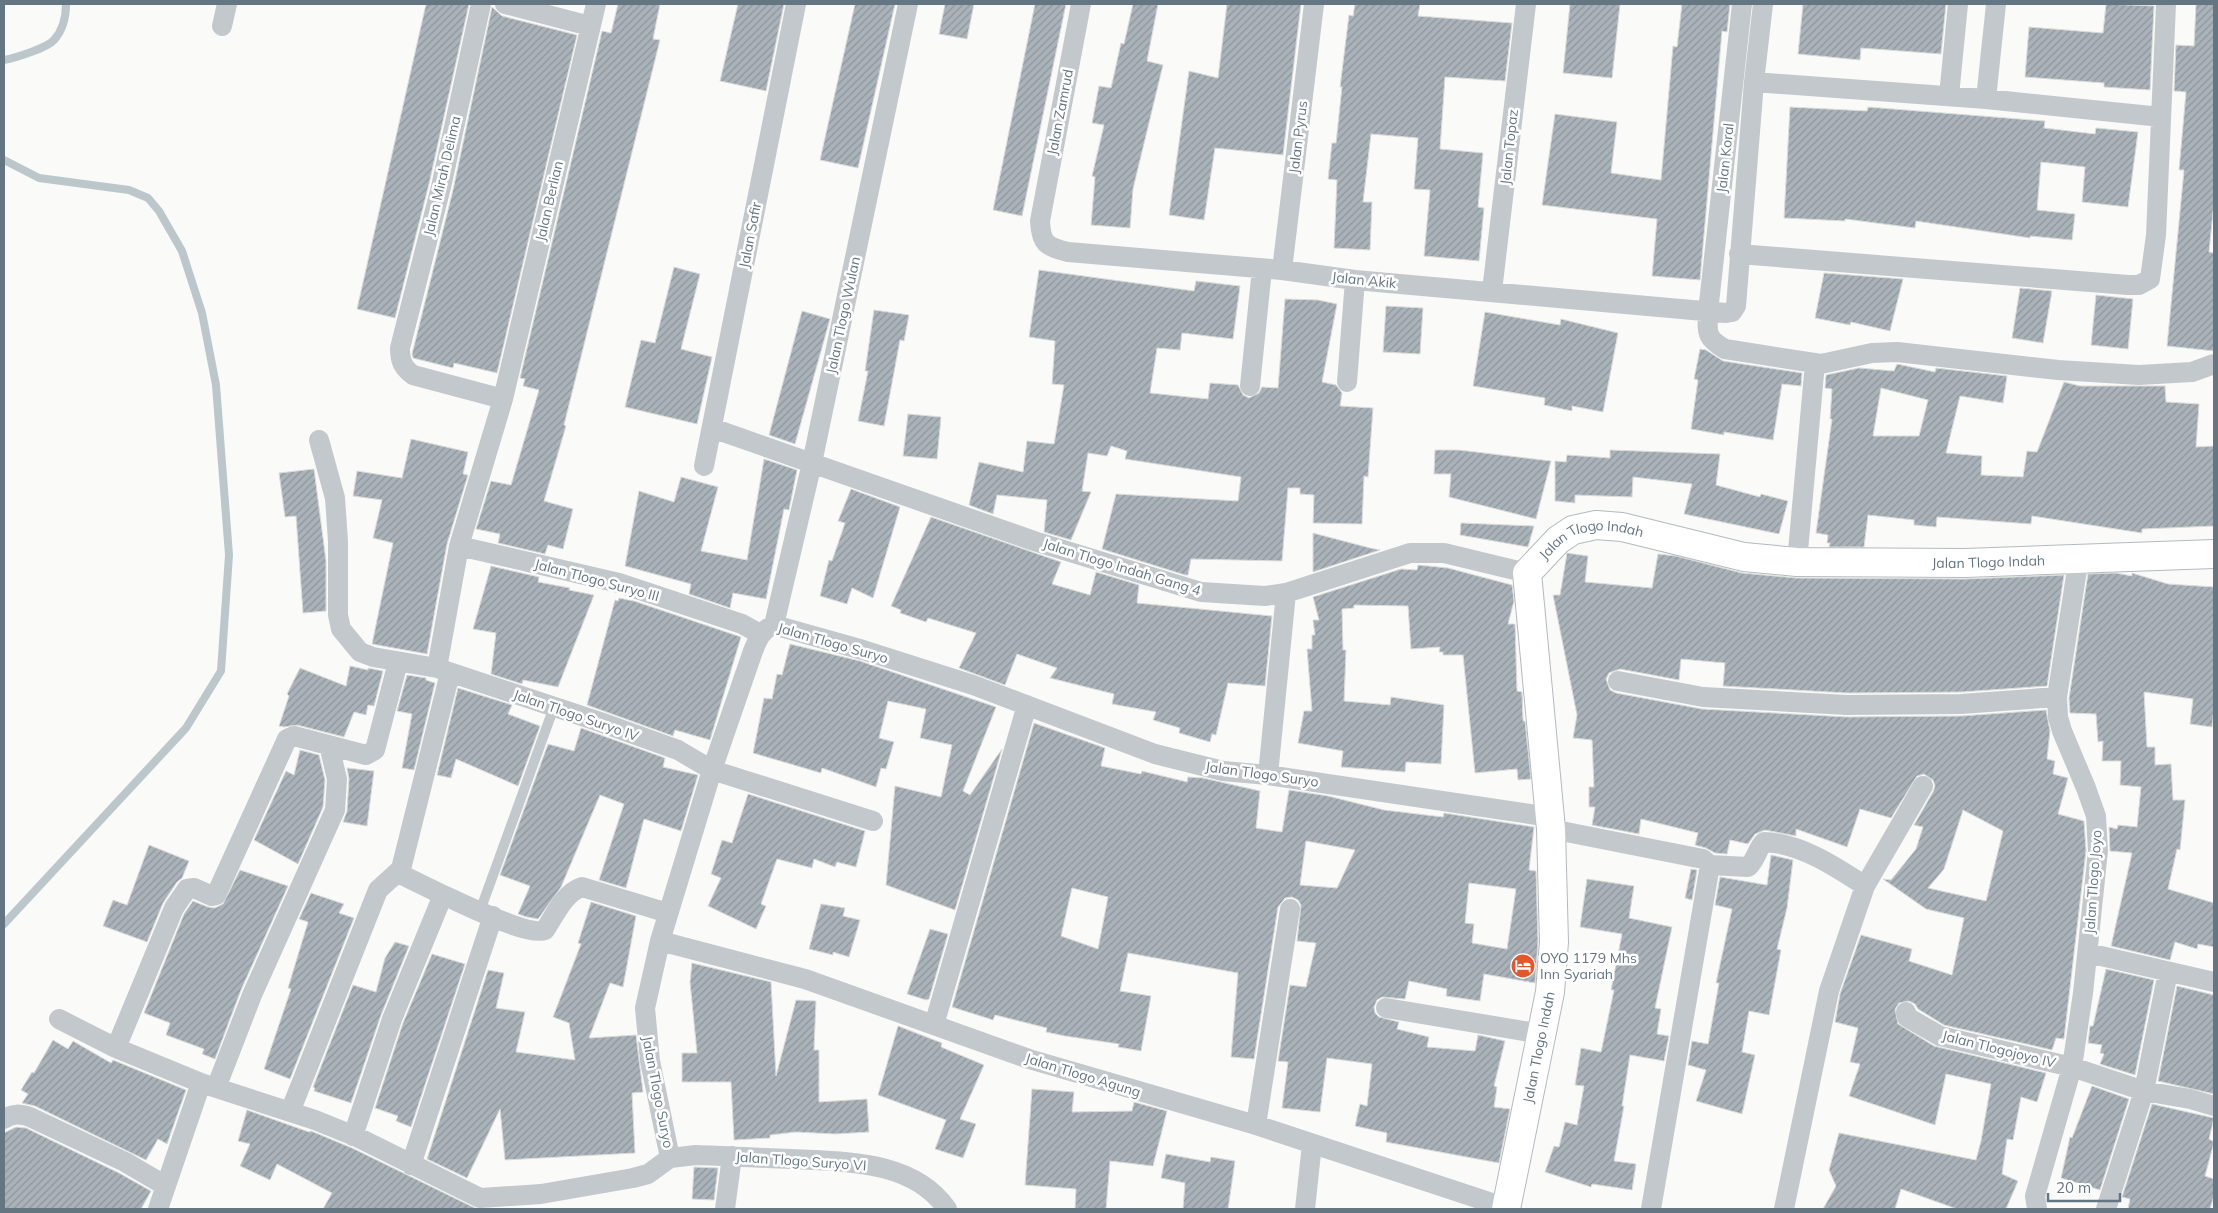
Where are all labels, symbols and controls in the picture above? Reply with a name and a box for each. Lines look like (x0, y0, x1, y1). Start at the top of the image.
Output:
street label: Jalan Zamrud (1043, 68, 1077, 156)
street label: Jalan Pyrus (1285, 100, 1311, 174)
street label: Jalan Topaz (1496, 108, 1522, 186)
street label: Jalan Mirah Delima (419, 114, 465, 238)
street label: Jalan Koral (1712, 122, 1738, 194)
street label: Jalan Berlian (531, 159, 567, 243)
street label: Jalan Safir (735, 200, 765, 270)
street label: Jalan Tlogo Wulan (822, 255, 864, 375)
street label: Jalan Akik (1331, 268, 1398, 292)
street label: Jalan Tlogo Indah (1535, 516, 1646, 563)
street label: Jalan Tlogo Indah Gang 4 (1041, 534, 1204, 600)
street label: Jalan Tlogo Indah (1932, 551, 2045, 572)
street label: Jalan Tlogo Suryo III (533, 555, 661, 605)
street label: Jalan Tlogo Suryo (776, 619, 890, 667)
street label: Jalan Tlogo Suryo IV (511, 685, 641, 745)
street label: Jalan Tlogo Suryo (1204, 757, 1320, 791)
street label: Jalan Tlogo Joyo (2080, 829, 2106, 935)
place label: OYO 1179 Mhs Inn Syariah (1540, 949, 1637, 983)
hotel icon: OYO 1179 Mhs Inn Syariah (1510, 953, 1536, 979)
street label: Jalan Tlogo Indah (1519, 990, 1559, 1105)
street label: Jalan Tlogojoyo IV (1940, 1026, 2058, 1072)
street label: Jalan Tlogo Suryo (638, 1034, 678, 1150)
street label: Jalan Tlogo Agung (1023, 1049, 1143, 1101)
street label: Jalan Tlogo Suryo VI (735, 1147, 867, 1175)
scale bar (2048, 1170, 2120, 1202)
text: 20 m (2056, 1178, 2091, 1197)

